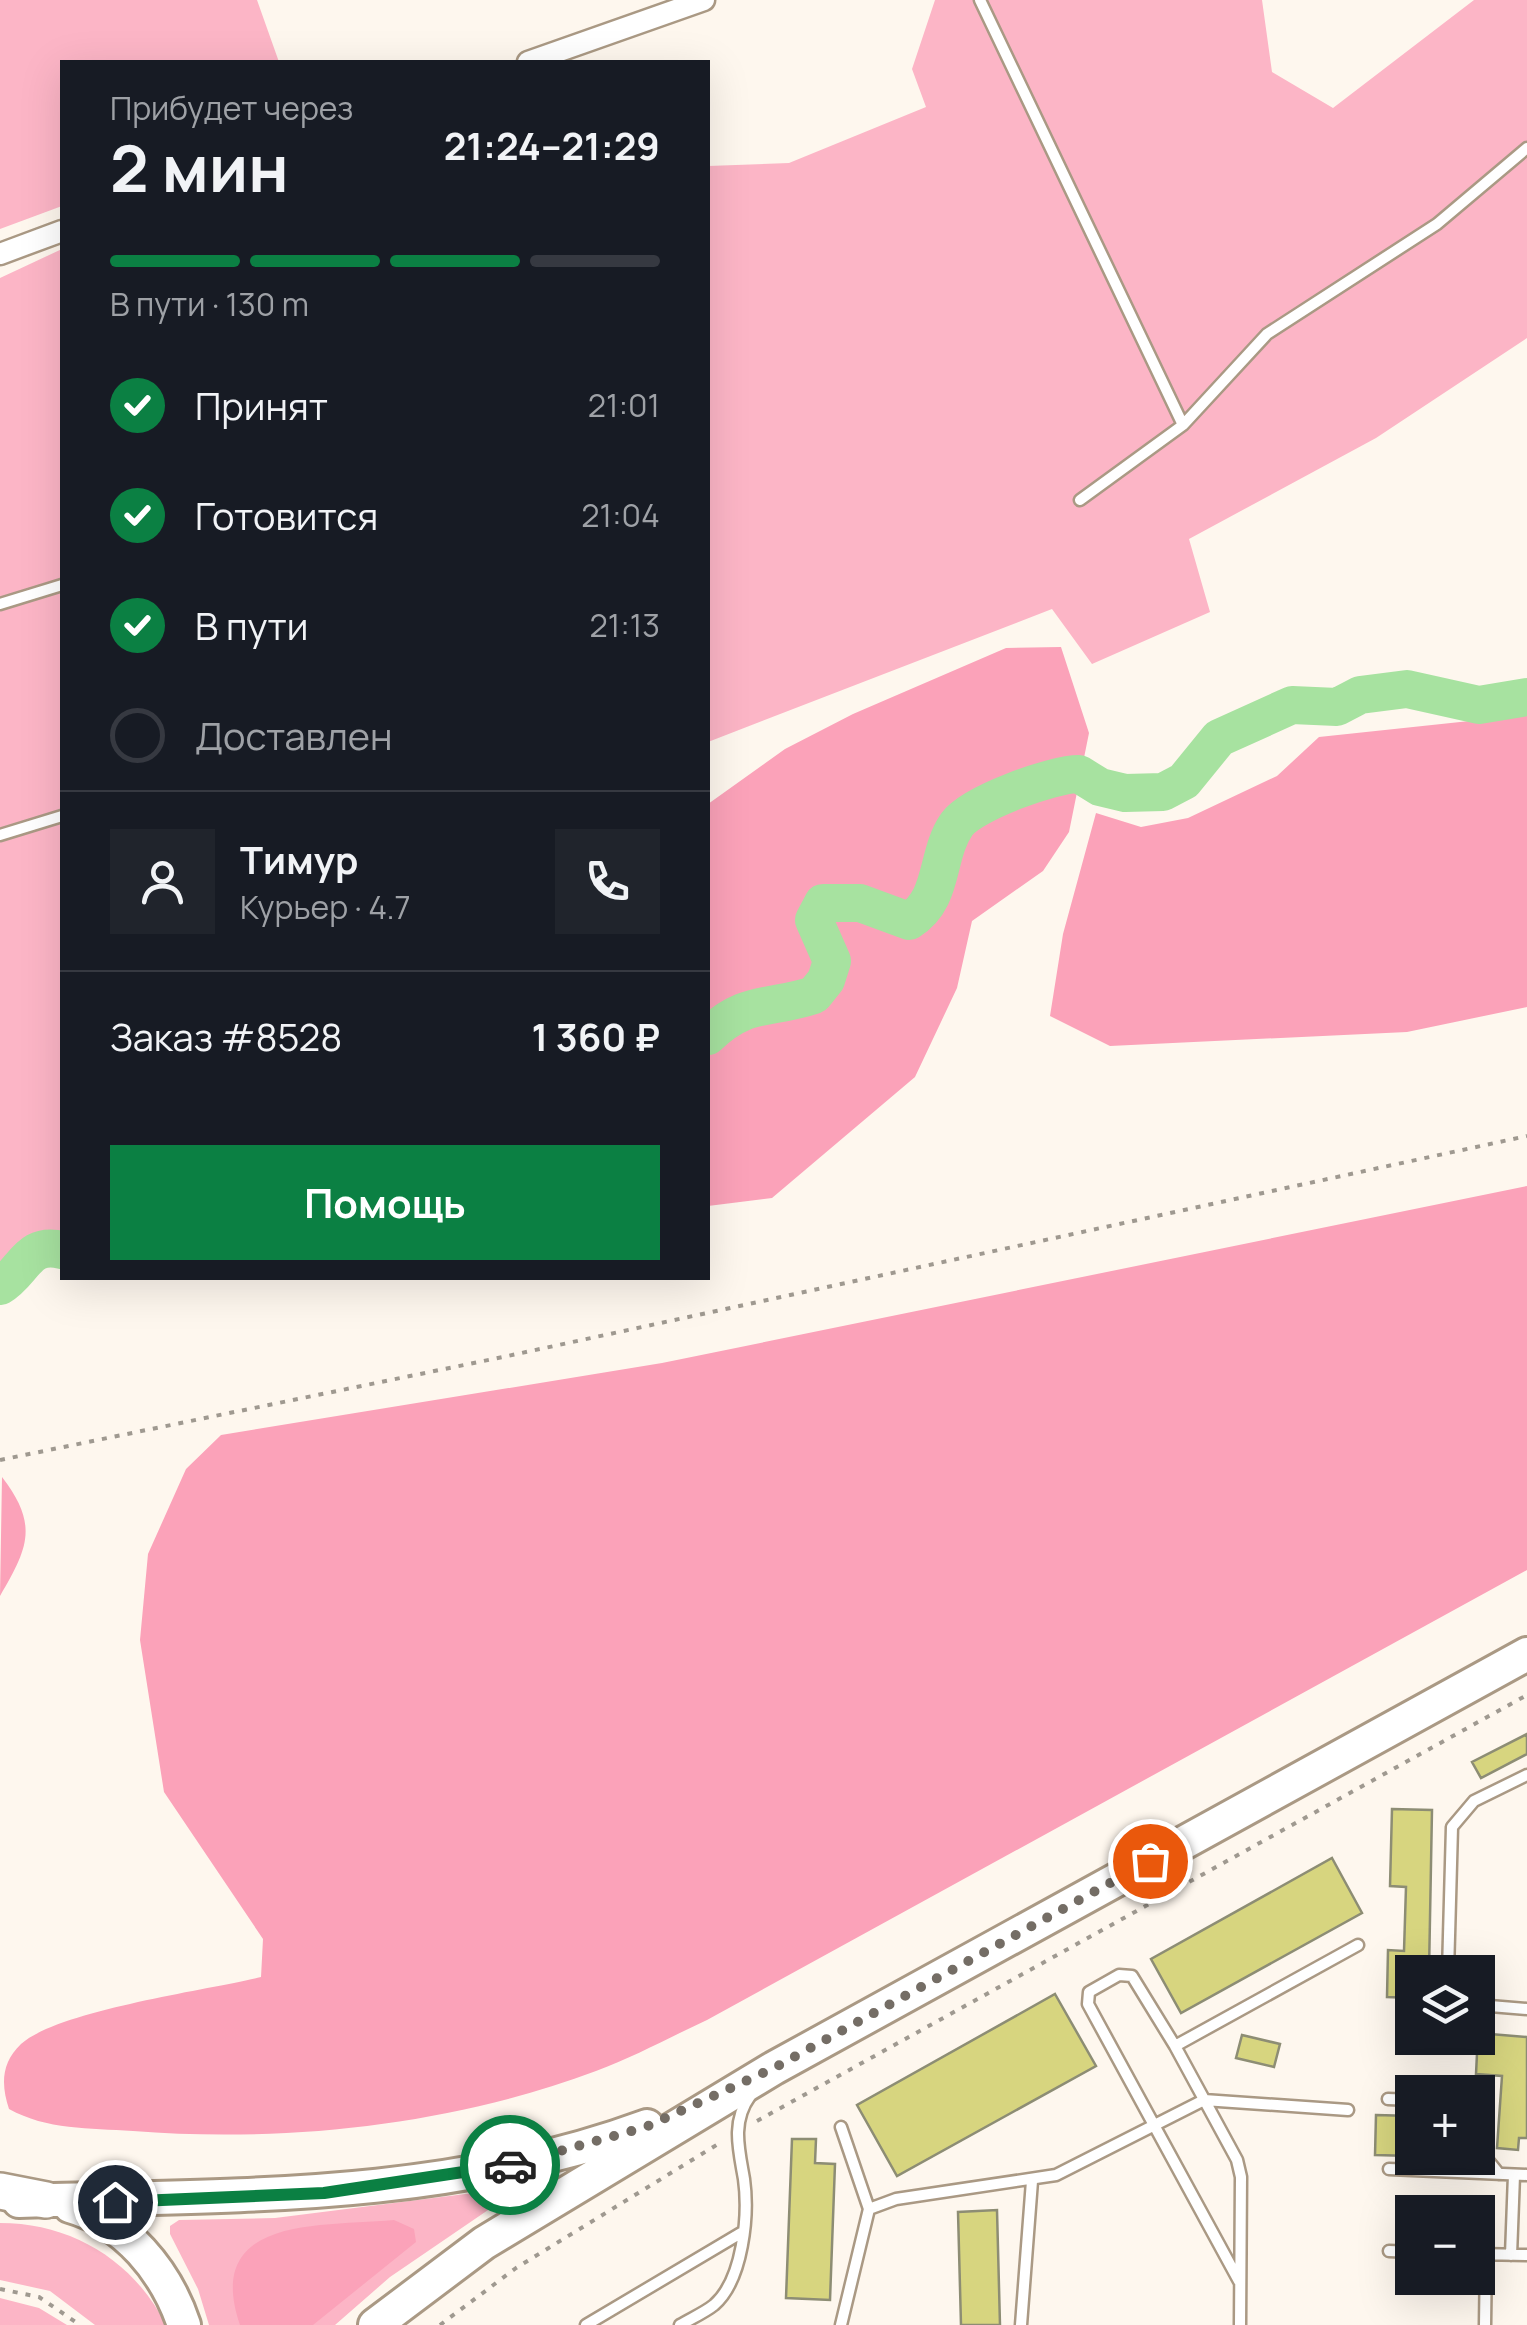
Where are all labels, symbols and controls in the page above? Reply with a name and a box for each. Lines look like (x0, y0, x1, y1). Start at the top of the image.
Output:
text: Прибудет через (110, 86, 353, 130)
text: 21:24–21:29 (444, 119, 660, 171)
text: 2 мин (110, 123, 289, 212)
text: В пути · 130 m (110, 282, 309, 326)
icon: check (110, 378, 165, 433)
text: Принят (195, 379, 328, 431)
text: 21:01 (588, 383, 660, 427)
icon: check (110, 488, 165, 543)
text: Готовится (195, 489, 378, 541)
text: 21:04 (581, 493, 660, 537)
icon: check (110, 598, 165, 653)
text: В пути (195, 599, 308, 651)
text: 21:13 (590, 603, 660, 647)
text: Доставлен (195, 709, 393, 761)
button: person (110, 829, 215, 934)
button: phone (555, 829, 660, 934)
text: Тимур (240, 833, 358, 885)
text: Курьер · 4.7 (240, 885, 411, 929)
text: Заказ #8528 (110, 1010, 342, 1062)
text: 1 360 ₽ (531, 1010, 660, 1062)
button: Помощь (110, 1145, 660, 1260)
pin (1108, 1819, 1193, 1904)
icon: bag (1123, 1834, 1178, 1889)
map controls (1395, 1955, 1495, 2295)
button: layers (1395, 1955, 1495, 2055)
button: + (1395, 2075, 1495, 2175)
courier (460, 2115, 560, 2215)
icon: car (483, 2138, 538, 2193)
pin (73, 2160, 158, 2245)
icon: home (88, 2175, 143, 2230)
button: − (1395, 2195, 1495, 2295)

